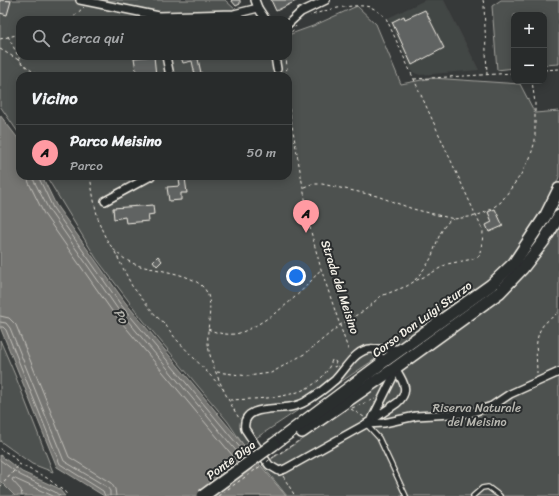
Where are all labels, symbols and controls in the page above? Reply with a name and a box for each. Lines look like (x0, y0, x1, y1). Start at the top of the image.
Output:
map controls (511, 12, 547, 84)
button: + (511, 12, 547, 48)
search box (16, 16, 292, 60)
text: Cerca qui (62, 25, 124, 51)
icon: search (30, 27, 52, 49)
button: − (511, 48, 547, 84)
text: Vicino (32, 83, 78, 113)
text: Parco Meisino (70, 128, 162, 154)
text: A (41, 141, 49, 164)
text: 50 m (246, 141, 276, 164)
text: Parco (70, 154, 103, 177)
pin: A (293, 200, 319, 233)
street label: Strada del Meisino (314, 237, 366, 337)
your location (286, 266, 306, 286)
street label: Corso Don Luigi Sturzo (367, 275, 477, 363)
water label: Po (107, 304, 135, 329)
park label: Riserva Naturale del Meisino (433, 397, 521, 433)
street label: Ponte Diga (201, 434, 261, 486)

